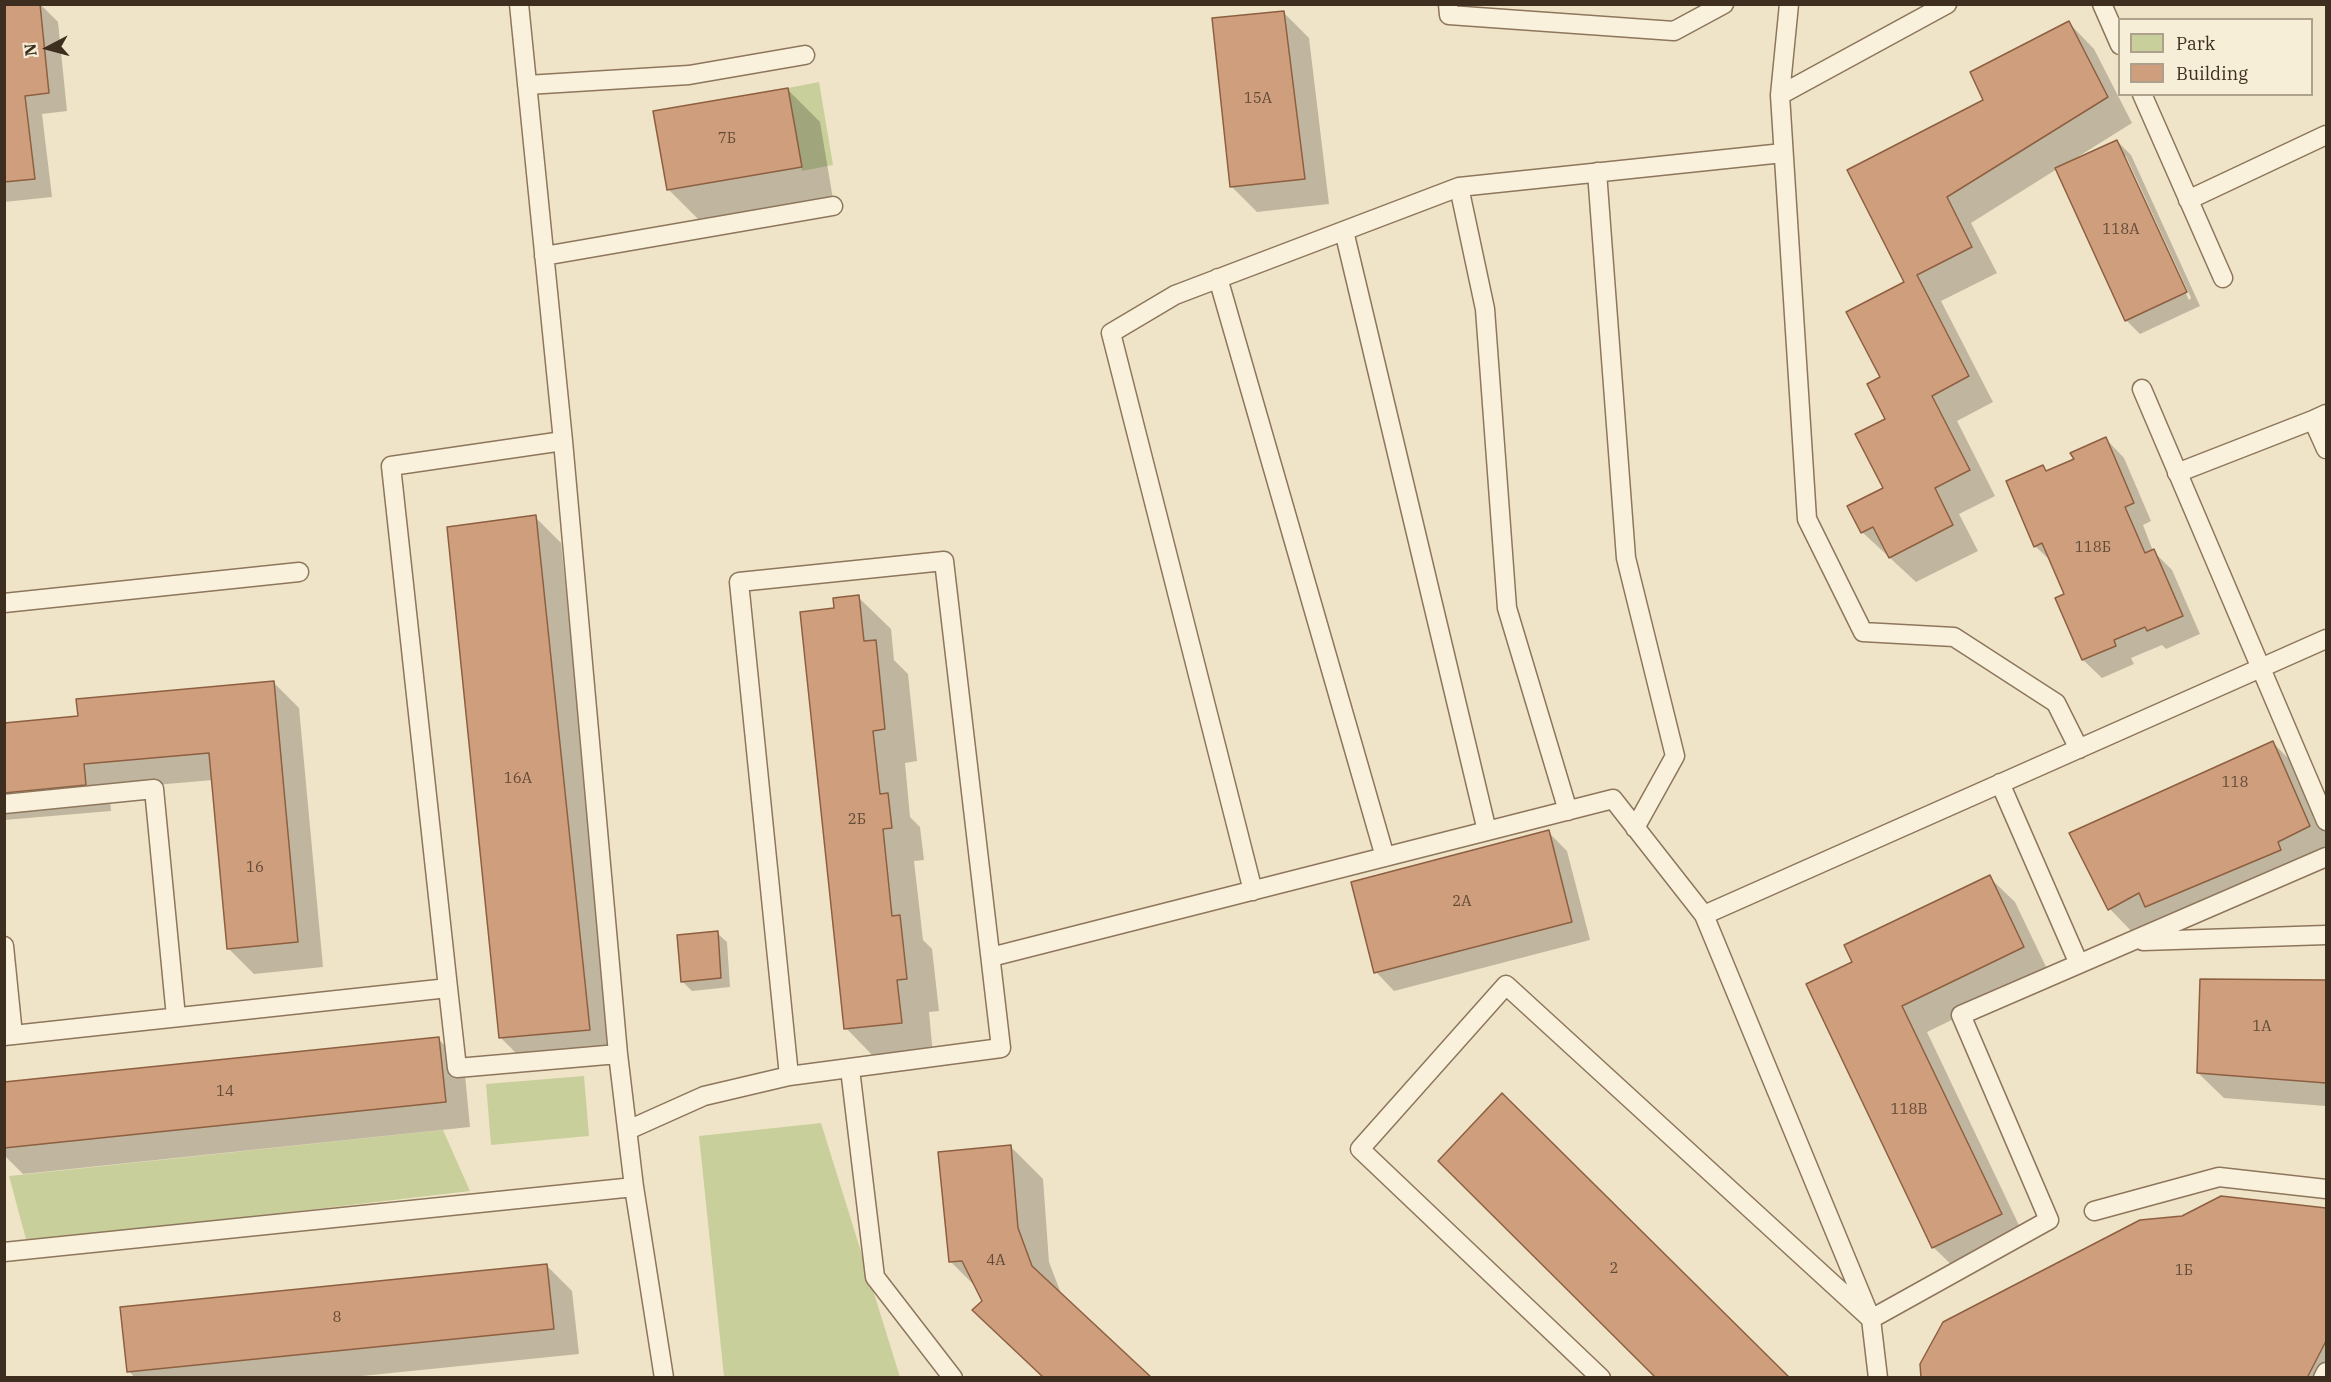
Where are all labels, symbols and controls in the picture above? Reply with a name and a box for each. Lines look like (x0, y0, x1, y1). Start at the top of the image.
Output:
north arrow (18, 18, 78, 78)
legend (2118, 18, 2313, 96)
text: Park (2176, 32, 2215, 55)
text: N (19, 43, 41, 57)
text: Building (2176, 62, 2248, 85)
house number: 15А (1244, 90, 1272, 108)
house number: 7Б (718, 130, 736, 148)
house number: 118А (2102, 221, 2140, 239)
house number: 118Б (2075, 539, 2111, 557)
house number: 16А (504, 770, 532, 788)
house number: 118 (2222, 774, 2248, 792)
house number: 2Б (848, 811, 866, 829)
house number: 16 (246, 859, 264, 877)
house number: 2А (1452, 893, 1472, 911)
house number: 1А (2252, 1018, 2272, 1036)
house number: 14 (216, 1083, 234, 1101)
house number: 118В (1890, 1101, 1928, 1119)
house number: 4А (986, 1252, 1006, 1270)
house number: 2 (1610, 1260, 1618, 1278)
house number: 1Б (2175, 1262, 2193, 1280)
house number: 8 (333, 1309, 341, 1327)

